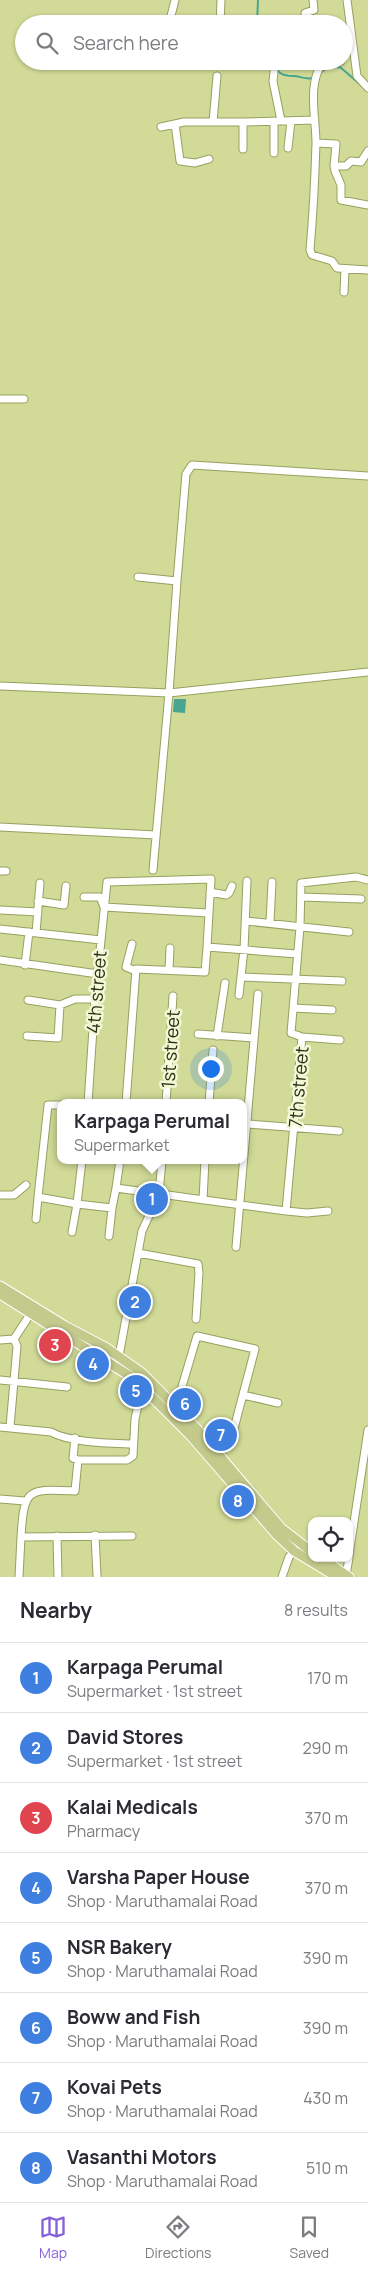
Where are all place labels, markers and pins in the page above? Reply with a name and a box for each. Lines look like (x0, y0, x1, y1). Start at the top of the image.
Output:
pin: 1 (136, 1180, 168, 1218)
pin: 2 (119, 1283, 151, 1321)
pin: 3 (39, 1326, 71, 1364)
pin: 4 (77, 1345, 109, 1383)
pin: 5 (120, 1372, 152, 1410)
pin: 6 (169, 1385, 201, 1423)
pin: 7 (205, 1416, 237, 1454)
pin: 8 (222, 1482, 254, 1520)

